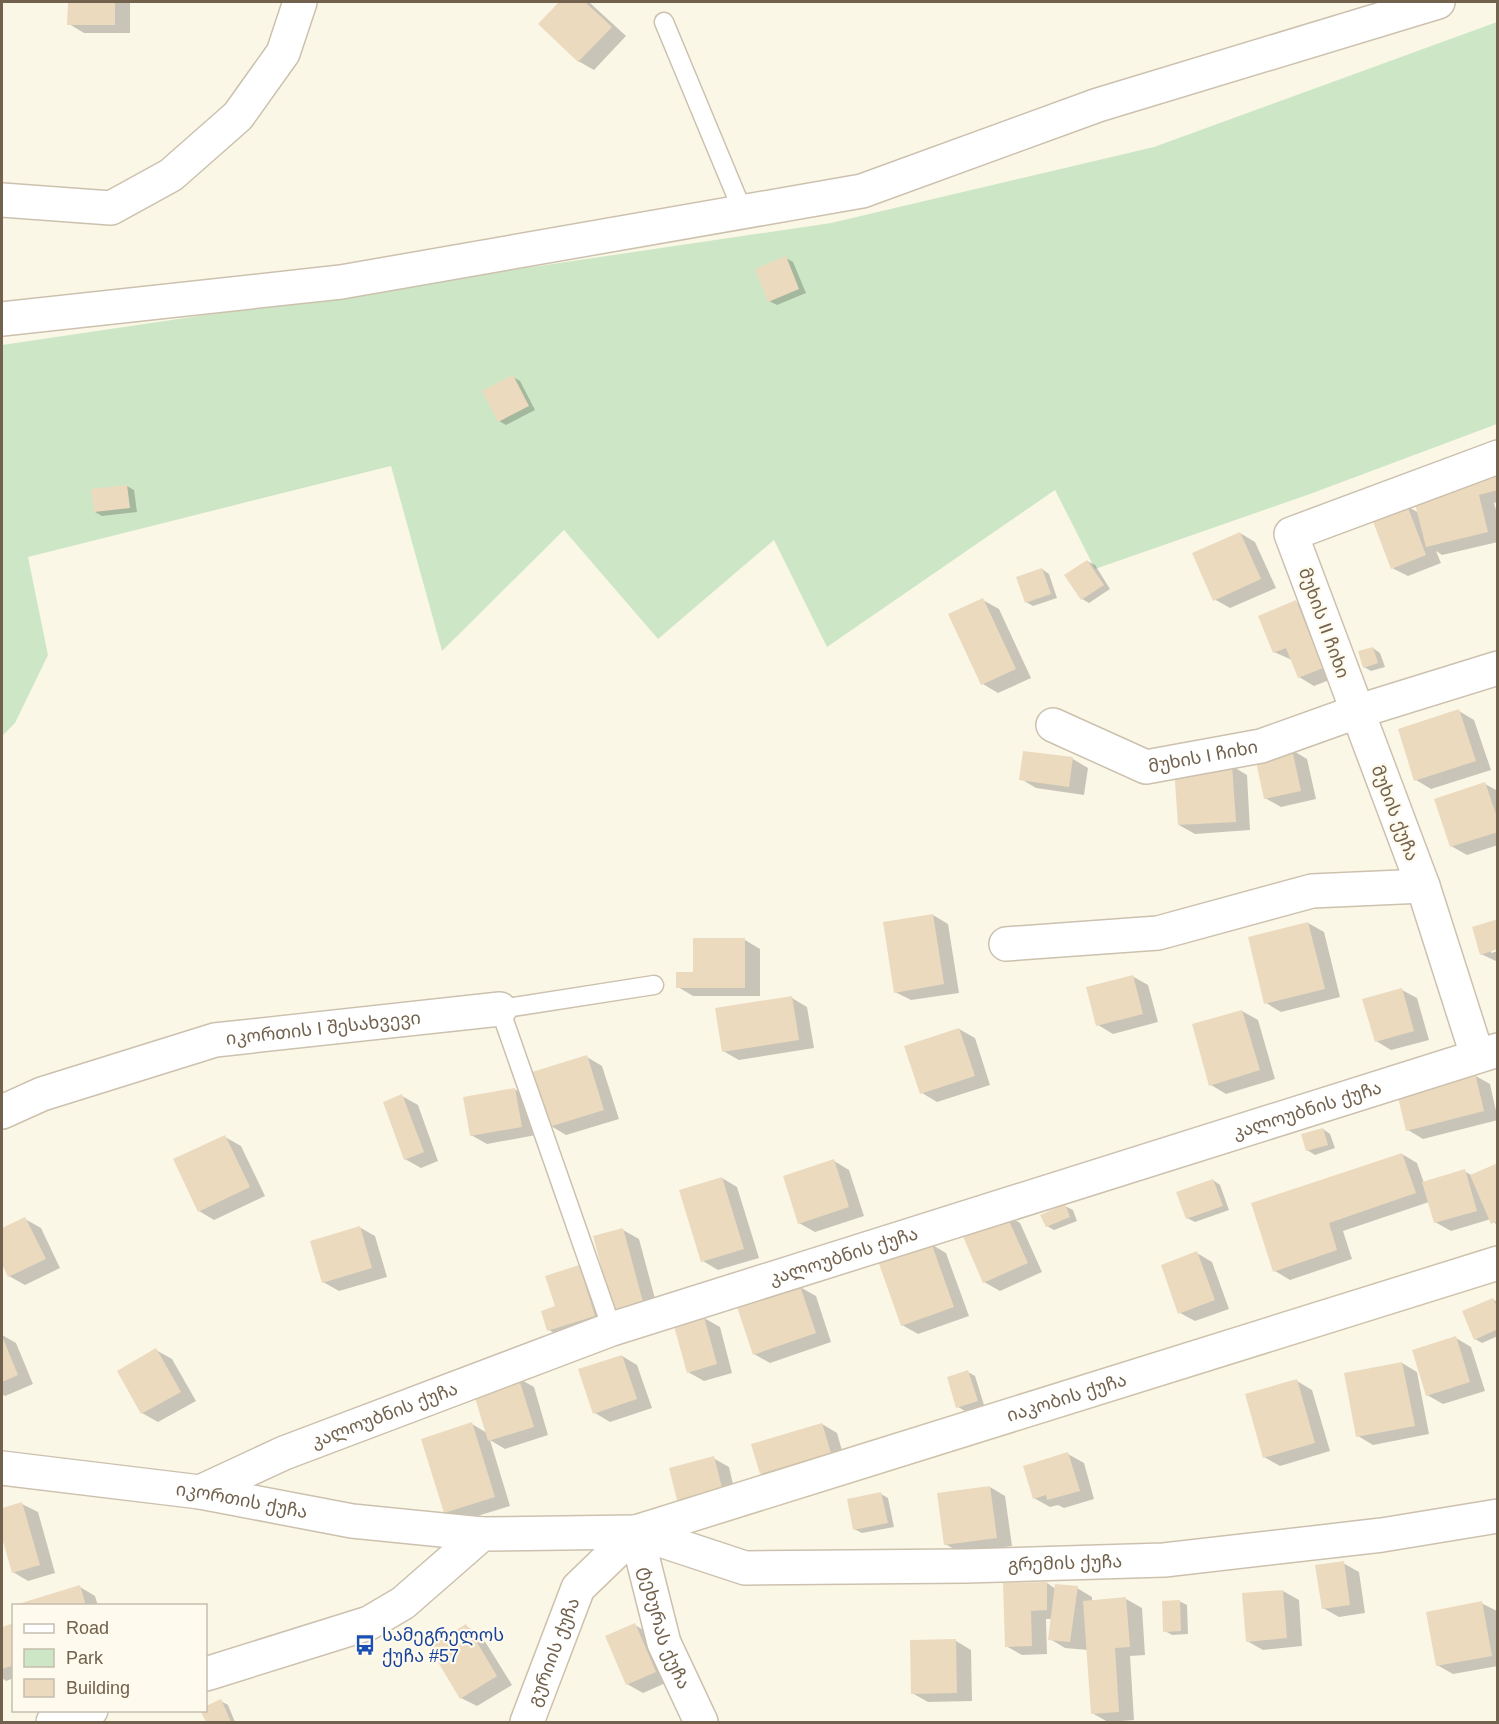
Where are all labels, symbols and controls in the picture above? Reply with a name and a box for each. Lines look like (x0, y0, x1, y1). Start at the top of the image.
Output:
street label: მუხის II ჩიხი (1294, 565, 1353, 681)
street label: მუხის I ჩიხი (1147, 737, 1259, 776)
street label: მუხის ქუჩა (1367, 762, 1422, 864)
street label: იკორთის I შესახვევი (225, 1008, 422, 1049)
street label: კალოუბნის ქუჩა (1230, 1077, 1384, 1144)
street label: კალოუბნის ქუჩა (767, 1223, 920, 1290)
street label: იაკობის ქუჩა (1004, 1370, 1129, 1426)
street label: კალოუბნის ქუჩა (308, 1378, 460, 1453)
street label: იკორთის ქუჩა (175, 1479, 309, 1522)
street label: გრემის ქუჩა (1008, 1551, 1123, 1576)
street label: ტეხურას ქუჩა (634, 1564, 694, 1692)
street label: გურიის ქუჩა (524, 1595, 583, 1709)
legend (12, 1604, 207, 1712)
text: Road (66, 1618, 109, 1638)
place label: სამეგრელოს ქუჩა #57 (382, 1625, 504, 1667)
bus stop icon: სამეგრელოს ქუჩა #57 (353, 1633, 377, 1657)
text: Park (66, 1648, 104, 1668)
text: Building (66, 1678, 130, 1698)

